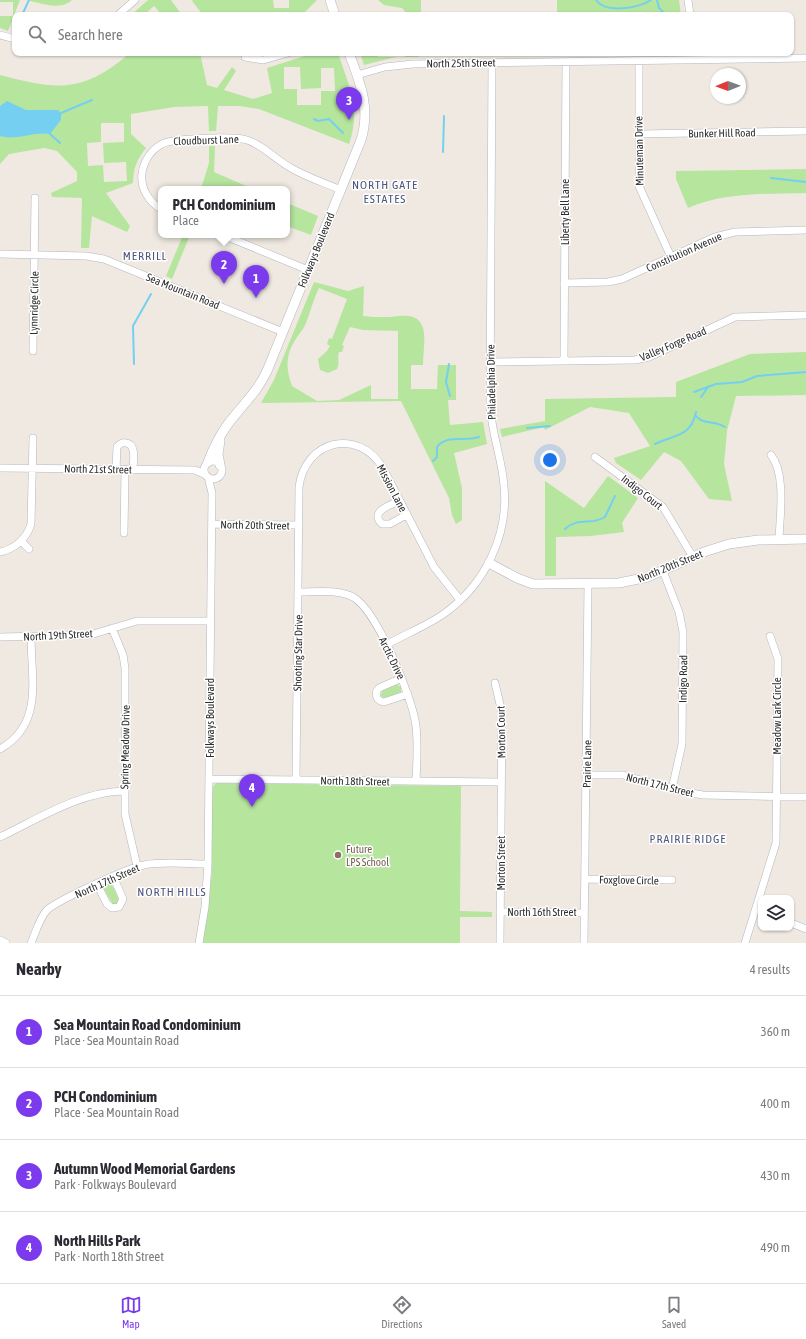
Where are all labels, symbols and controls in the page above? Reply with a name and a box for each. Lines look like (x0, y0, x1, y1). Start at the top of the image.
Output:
search box (12, 12, 794, 56)
icon: search (26, 23, 48, 45)
text: Search here (58, 26, 123, 43)
street label: North 25th Street (426, 56, 496, 70)
north arrow (710, 68, 746, 104)
pin: 3 (336, 87, 362, 120)
street label: Minuteman Drive (632, 116, 646, 186)
street label: Bunker Hill Road (688, 126, 756, 140)
street label: Cloudburst Lane (173, 133, 239, 147)
district label: NORTH GATE ESTATES (352, 178, 418, 206)
street label: Liberty Bell Lane (559, 179, 571, 245)
popup (158, 186, 290, 238)
text: PCH Condominium (172, 196, 276, 213)
street label: Folkways Boulevard (295, 211, 337, 289)
text: Place (172, 213, 199, 228)
street label: Constitution Avenue (644, 230, 724, 274)
district label: MERRILL (123, 249, 167, 263)
pin: 2 (211, 251, 237, 284)
pin: 1 (243, 265, 269, 298)
street label: Lynnridge Circle (27, 271, 41, 335)
street label: Sea Mountain Road (145, 271, 221, 311)
street label: Valley Forge Road (638, 325, 708, 363)
street label: Philadelphia Drive (484, 344, 498, 420)
your location (540, 450, 560, 470)
street label: North 21st Street (64, 462, 132, 476)
street label: Mission Lane (375, 462, 409, 514)
street label: Indigo Court (619, 472, 665, 512)
street label: North 20th Street (220, 518, 290, 532)
street label: North 20th Street (636, 547, 704, 585)
street label: Shooting Star Drive (291, 615, 305, 691)
street label: North 19th Street (23, 627, 93, 643)
street label: Arctic Drive (377, 635, 407, 681)
street label: Indigo Road (677, 655, 689, 703)
street label: Meadow Lark Circle (771, 677, 783, 755)
street label: Folkways Boulevard (204, 678, 216, 758)
street label: Spring Meadow Drive (118, 705, 132, 789)
street label: Morton Court (495, 706, 507, 758)
street label: Prairie Lane (581, 740, 593, 788)
street label: North 17th Street (625, 771, 695, 799)
pin: 4 (239, 774, 265, 807)
street label: North 18th Street (320, 774, 390, 788)
district label: PRAIRIE RIDGE (650, 832, 726, 846)
street label: Morton Street (495, 836, 507, 890)
place label: Future LPS School (346, 843, 389, 868)
marker: Future LPS School (333, 850, 343, 860)
street label: North 17th Street (73, 861, 141, 901)
street label: Foxglove Circle (599, 873, 659, 887)
district label: NORTH HILLS (137, 885, 207, 899)
map controls (758, 895, 794, 931)
button: layers (758, 895, 794, 931)
street label: North 16th Street (507, 906, 577, 918)
text: Nearby (16, 959, 62, 979)
text: 4 results (750, 962, 790, 977)
text: Sea Mountain Road Condominium (54, 1016, 241, 1033)
text: 1 (26, 1024, 32, 1039)
text: 360 m (761, 1024, 790, 1039)
text: Place · Sea Mountain Road (54, 1033, 179, 1048)
text: PCH Condominium (54, 1088, 157, 1105)
text: 2 (26, 1096, 32, 1111)
text: 400 m (761, 1096, 790, 1111)
text: Place · Sea Mountain Road (54, 1105, 179, 1120)
text: Autumn Wood Memorial Gardens (54, 1160, 235, 1177)
text: 3 (26, 1168, 32, 1183)
text: 430 m (761, 1168, 790, 1183)
text: Park · Folkways Boulevard (54, 1177, 177, 1192)
text: North Hills Park (54, 1232, 140, 1249)
text: 4 (26, 1240, 32, 1255)
text: 490 m (761, 1240, 790, 1255)
text: Park · North 18th Street (54, 1249, 164, 1264)
tab: Map (120, 1294, 142, 1330)
tab: Directions (381, 1294, 422, 1330)
tab: Saved (662, 1294, 686, 1330)

